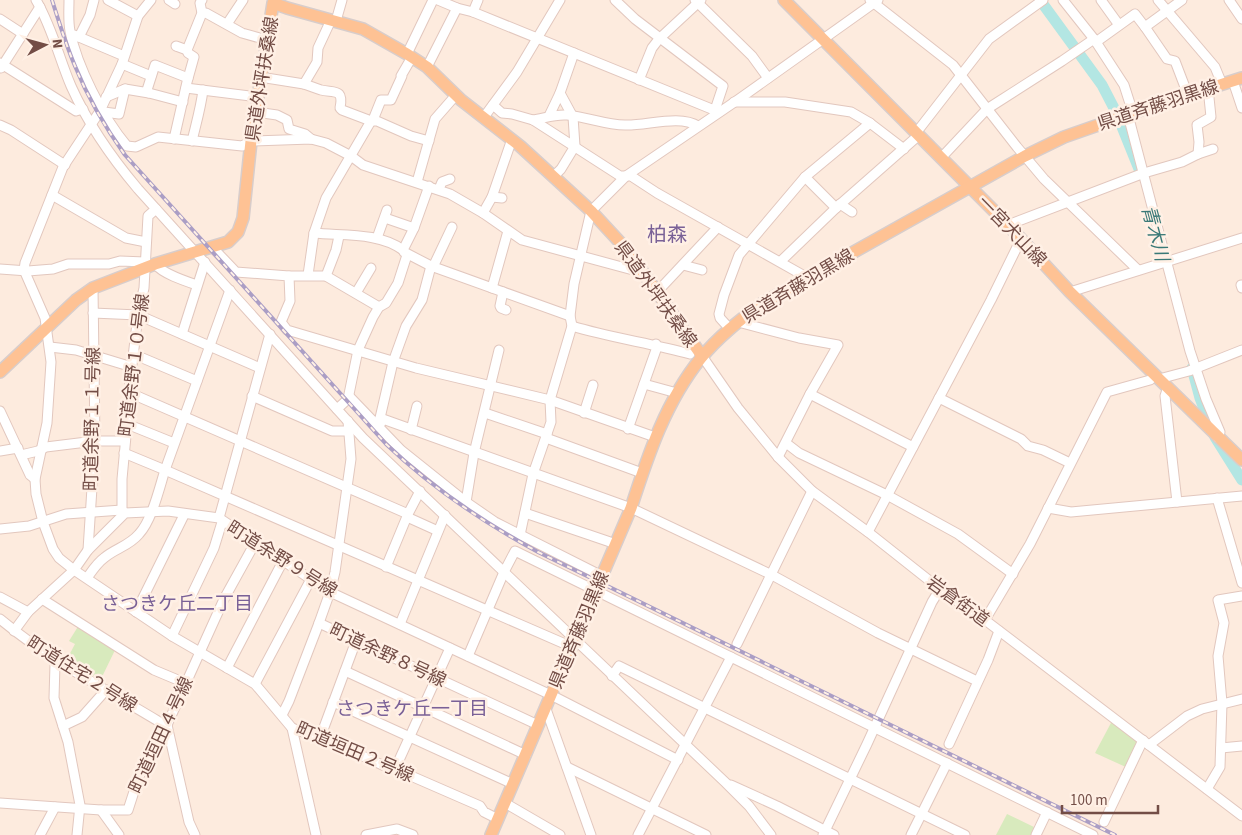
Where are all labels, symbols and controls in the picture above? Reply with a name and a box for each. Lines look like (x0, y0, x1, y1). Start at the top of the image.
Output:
street label: 県道外坪扶桑線 (240, 15, 285, 143)
north arrow (20, 20, 70, 70)
text: N (47, 38, 67, 49)
street label: 県道斉藤羽黒線 (1094, 74, 1222, 137)
street label: 一宮犬山線 (971, 190, 1052, 272)
water label: 青木川 (1134, 202, 1175, 266)
district label: 柏森 (647, 221, 687, 249)
street label: 県道外坪扶桑線 (608, 236, 703, 353)
street label: 県道斉藤羽黒線 (738, 243, 859, 330)
street label: 町道余野１０号線 (113, 292, 156, 438)
street label: 町道余野１１号線 (79, 347, 106, 491)
street label: 町道余野９号線 (222, 515, 342, 603)
street label: 県道斉藤羽黒線 (543, 567, 616, 693)
street label: 岩倉街道 (921, 570, 994, 633)
district label: さつきケ丘二丁目 (101, 591, 253, 618)
street label: 町道余野８号線 (325, 617, 450, 693)
street label: 町道住宅２号線 (22, 630, 142, 718)
street label: 町道垣田４号線 (123, 673, 199, 798)
district label: さつきケ丘一丁目 (336, 696, 488, 723)
street label: 町道垣田２号線 (292, 716, 418, 789)
scale bar (1062, 782, 1158, 814)
text: 100 m (1070, 790, 1108, 811)

